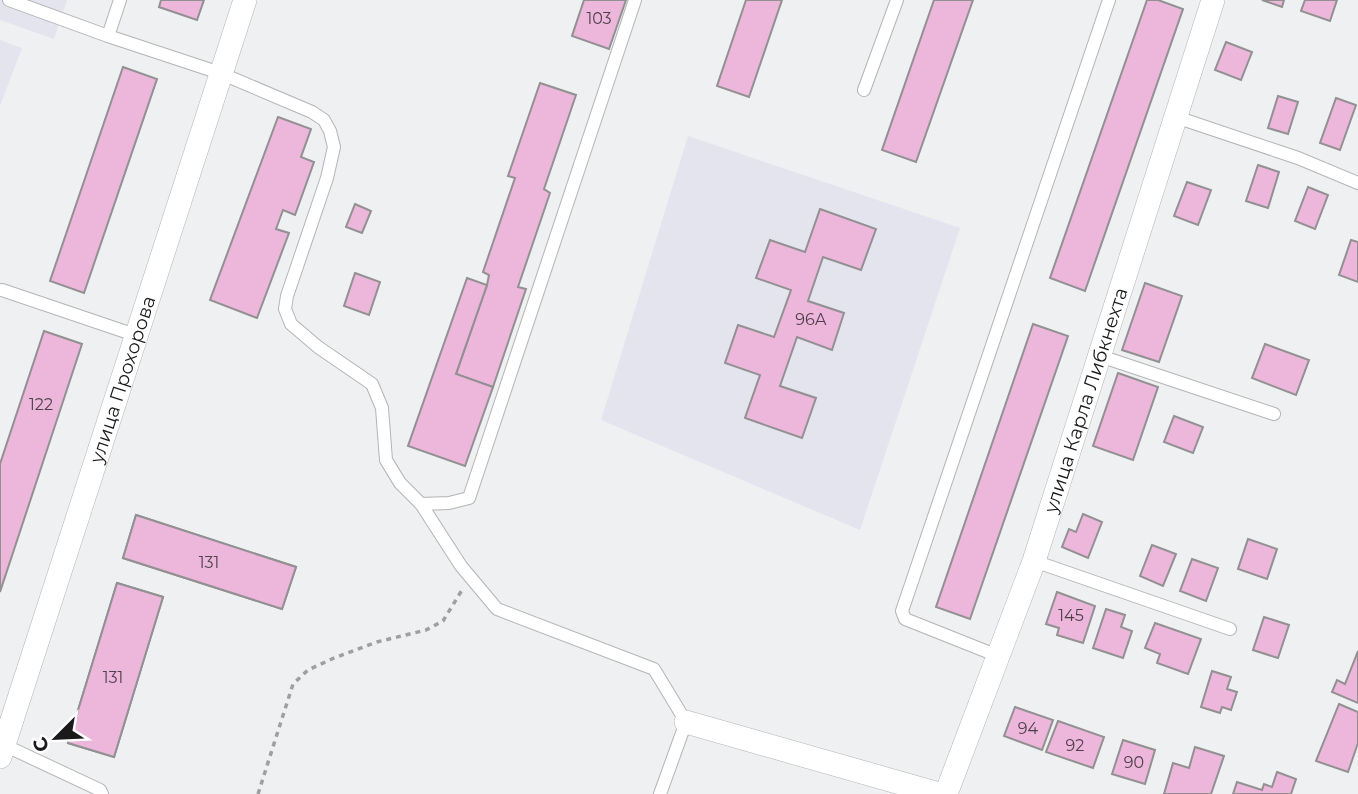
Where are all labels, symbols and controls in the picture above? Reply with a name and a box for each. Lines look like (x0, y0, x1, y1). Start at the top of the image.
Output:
house number: 103 (586, 9, 612, 28)
street label: улица Карла Либкнехта (1038, 284, 1132, 517)
street label: улица Прохорова (84, 293, 160, 467)
house number: 96А (795, 310, 827, 329)
house number: 122 (29, 395, 53, 414)
house number: 131 (199, 553, 219, 572)
house number: 145 (1058, 606, 1084, 625)
house number: 131 (103, 668, 123, 687)
north arrow (21, 703, 91, 773)
house number: 94 (1018, 719, 1039, 738)
text: С (28, 734, 54, 756)
house number: 92 (1066, 736, 1084, 755)
house number: 90 (1124, 753, 1144, 772)

